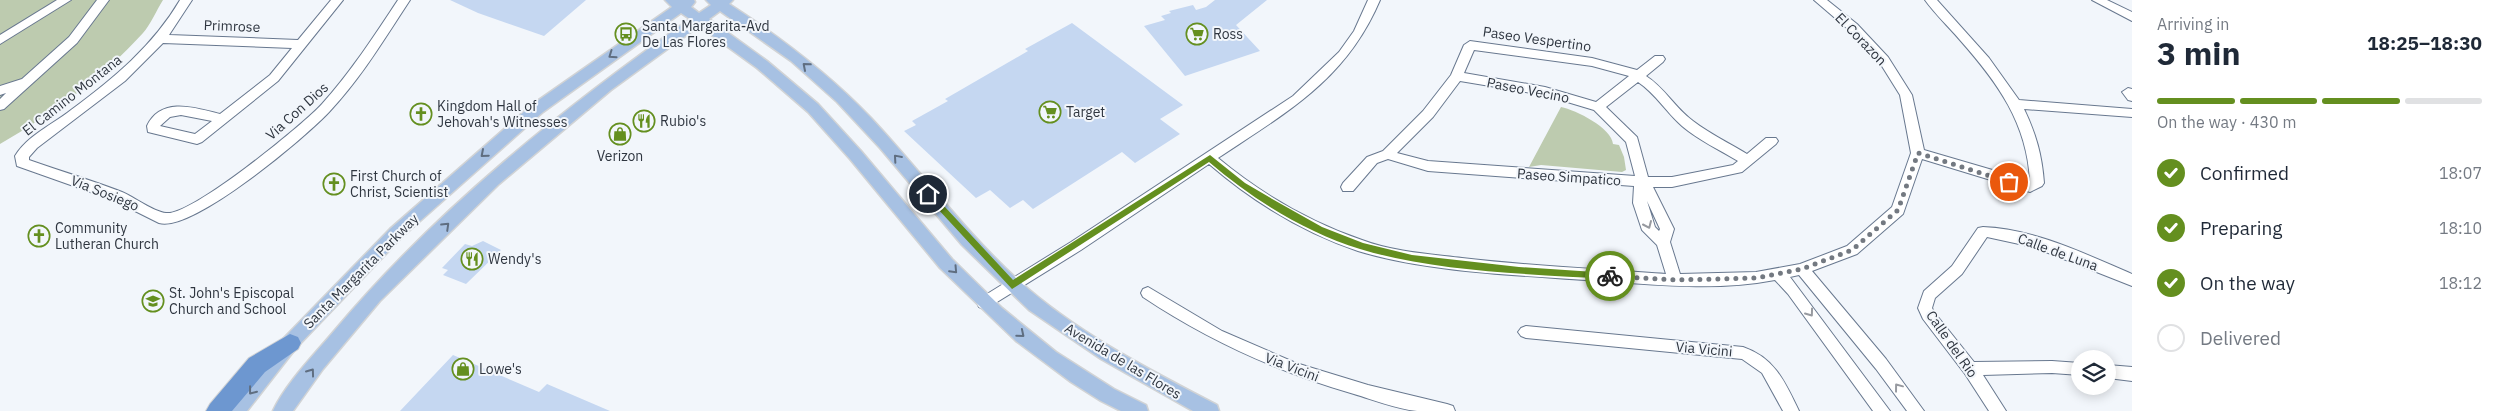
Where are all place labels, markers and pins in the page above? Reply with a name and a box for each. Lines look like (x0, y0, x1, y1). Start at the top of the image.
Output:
place label: Santa Margarita-Avd De Las Flores (642, 17, 770, 51)
bus stop icon: Santa Margarita-Avd De Las Flores (614, 22, 638, 46)
supermarket icon: Ross (1185, 22, 1209, 46)
place label: Ross (1213, 25, 1243, 43)
place label: Kingdom Hall of Jehovah's Witnesses (437, 97, 568, 131)
supermarket icon: Target (1038, 100, 1062, 124)
church icon: Kingdom Hall of Jehovah's Witnesses (409, 102, 433, 126)
place label: Target (1066, 103, 1105, 121)
restaurant icon: Rubio's (632, 109, 656, 133)
place label: Rubio's (660, 112, 706, 130)
shop icon: Verizon (608, 122, 632, 146)
place label: Verizon (597, 147, 643, 165)
pin (1988, 161, 2030, 203)
place label: First Church of Christ, Scientist (350, 167, 448, 201)
church icon: First Church of Christ, Scientist (322, 172, 346, 196)
pin (907, 173, 949, 215)
place label: Community Lutheran Church (55, 219, 159, 253)
church icon: Community Lutheran Church (27, 224, 51, 248)
restaurant icon: Wendy's (460, 247, 484, 271)
place label: Wendy's (488, 250, 542, 268)
place label: St. John's Episcopal Church and School (169, 284, 294, 318)
school or university icon: St. John's Episcopal Church and School (141, 289, 165, 313)
shop icon: Lowe's (451, 357, 475, 381)
place label: Lowe's (479, 360, 522, 378)

